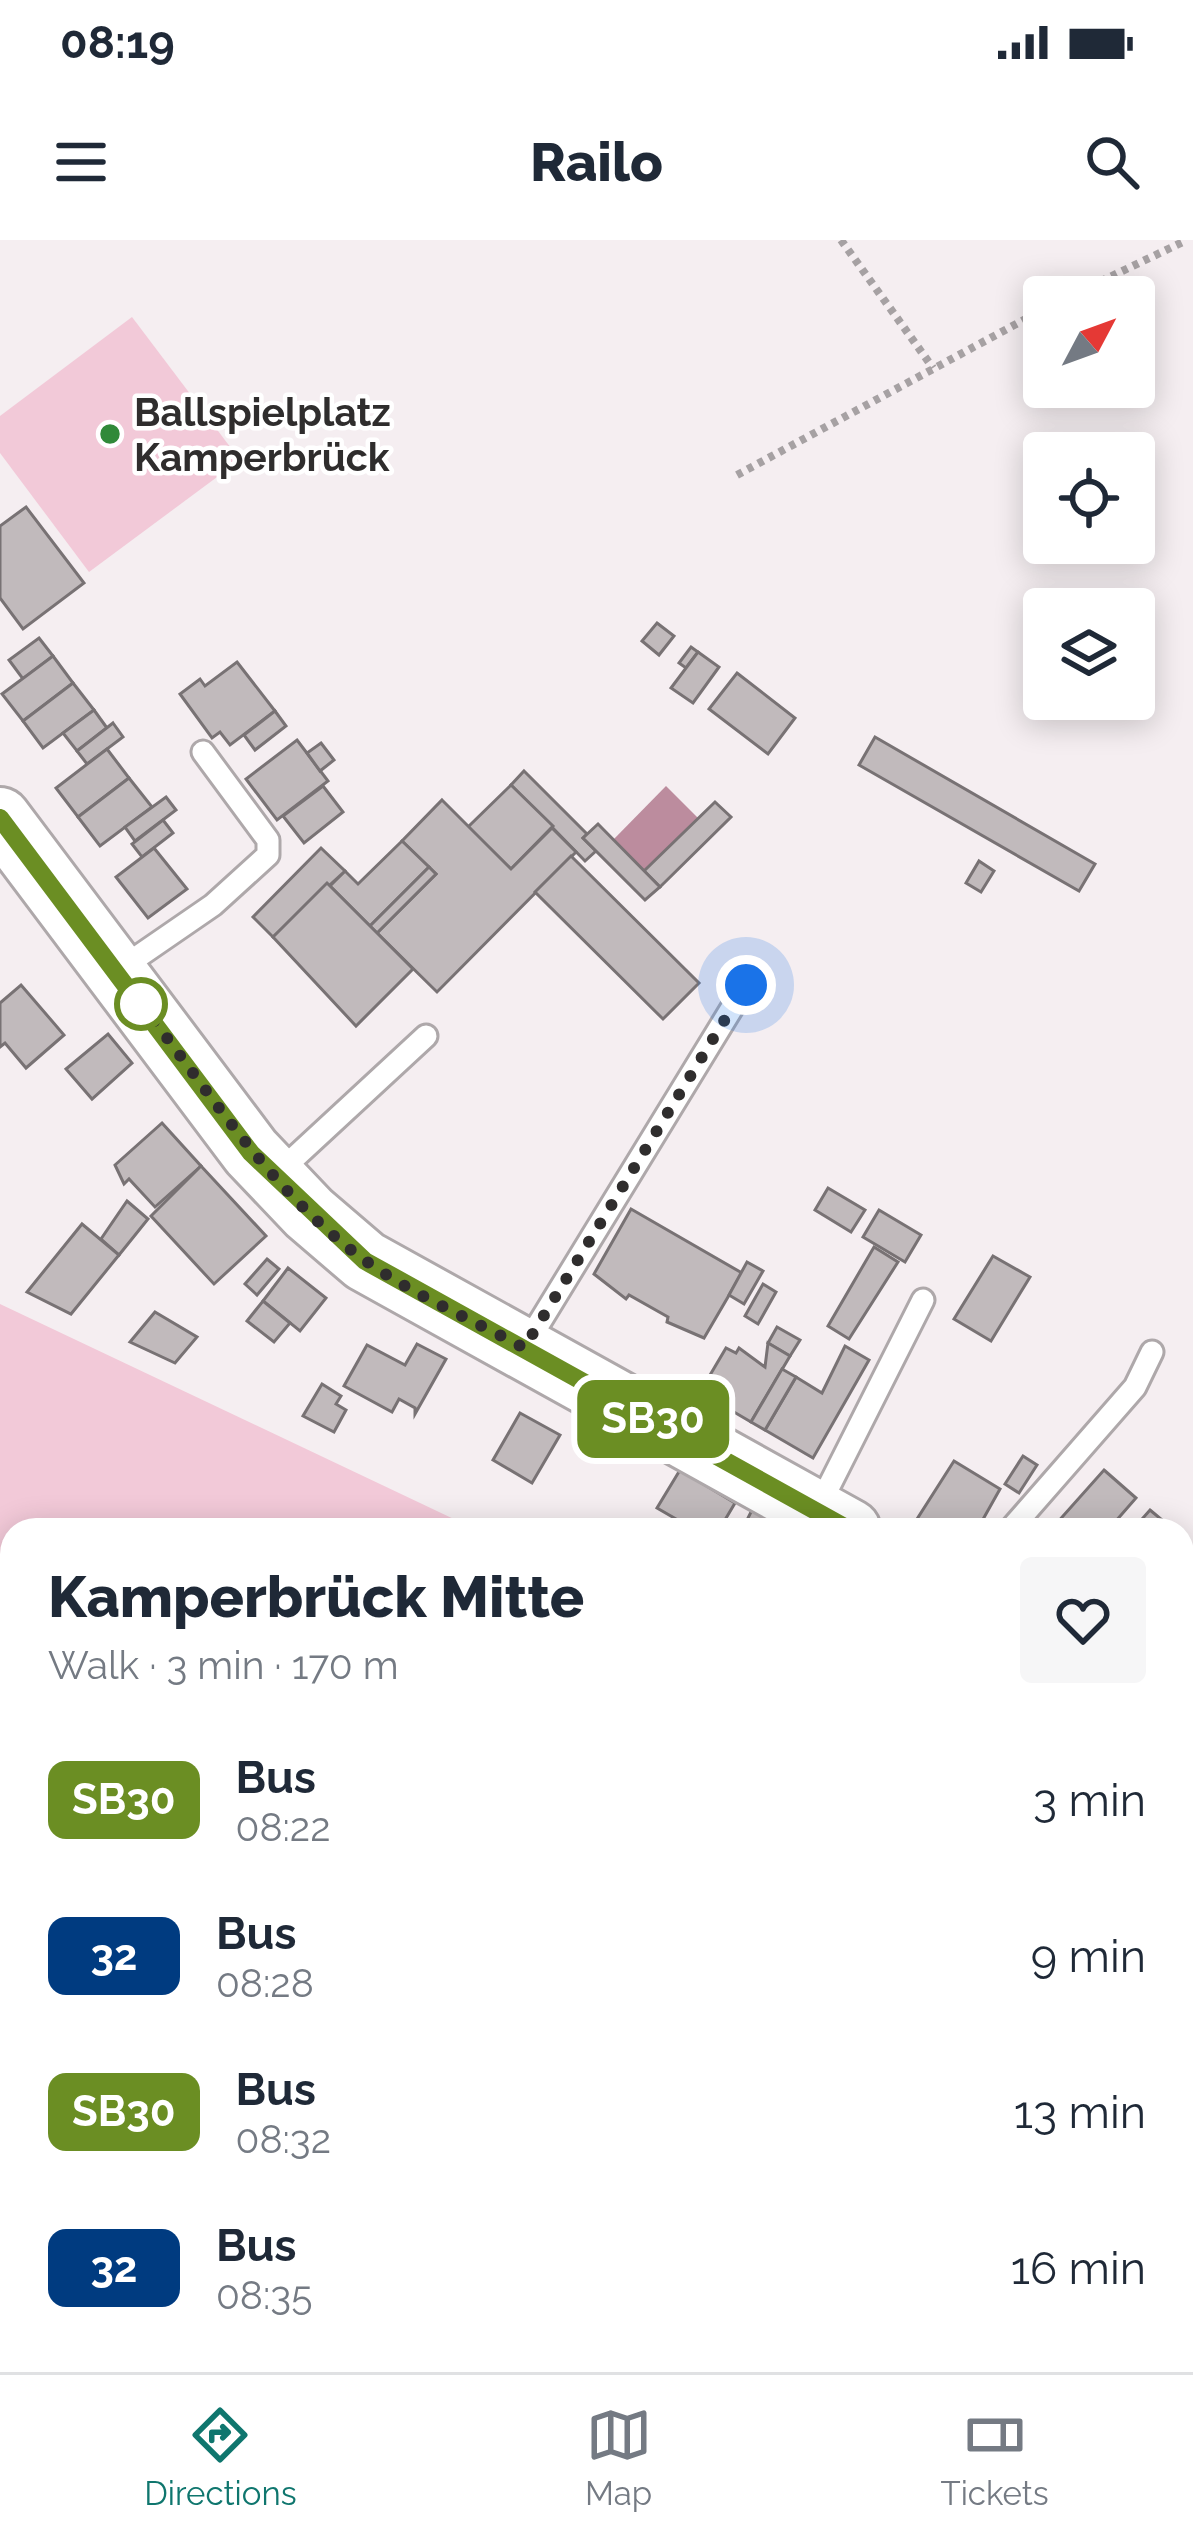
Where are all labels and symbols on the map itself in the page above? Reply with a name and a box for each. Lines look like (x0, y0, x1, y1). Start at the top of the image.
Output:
north arrow (1023, 276, 1155, 408)
place label: Ballspielplatz Kamperbrück (134, 389, 391, 480)
marker: Ballspielplatz Kamperbrück (97, 421, 123, 447)
your location (716, 955, 776, 1015)
unlabelled marker (116, 979, 166, 1029)
line badge: SB30 (569, 1380, 737, 1458)

